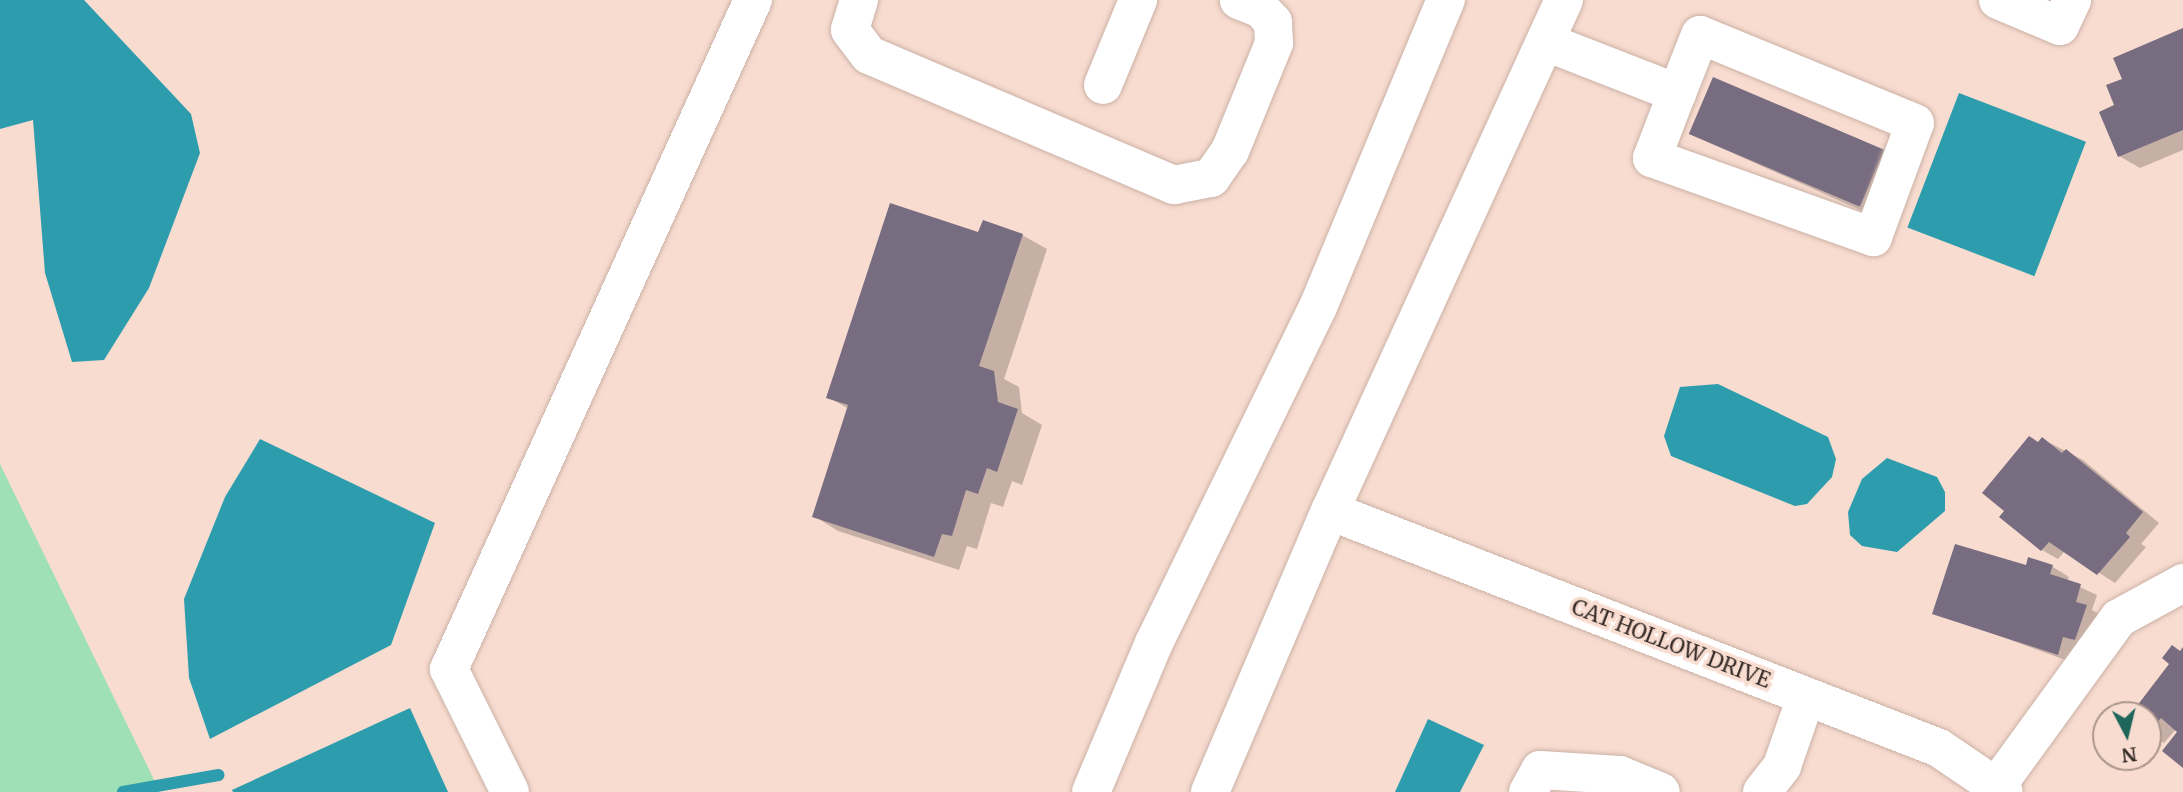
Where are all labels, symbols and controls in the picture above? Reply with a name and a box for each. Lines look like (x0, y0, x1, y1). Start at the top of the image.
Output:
street label: CAT HOLLOW DRIVE (1568, 594, 1774, 694)
north arrow (2092, 701, 2162, 771)
text: N (2120, 742, 2138, 768)

